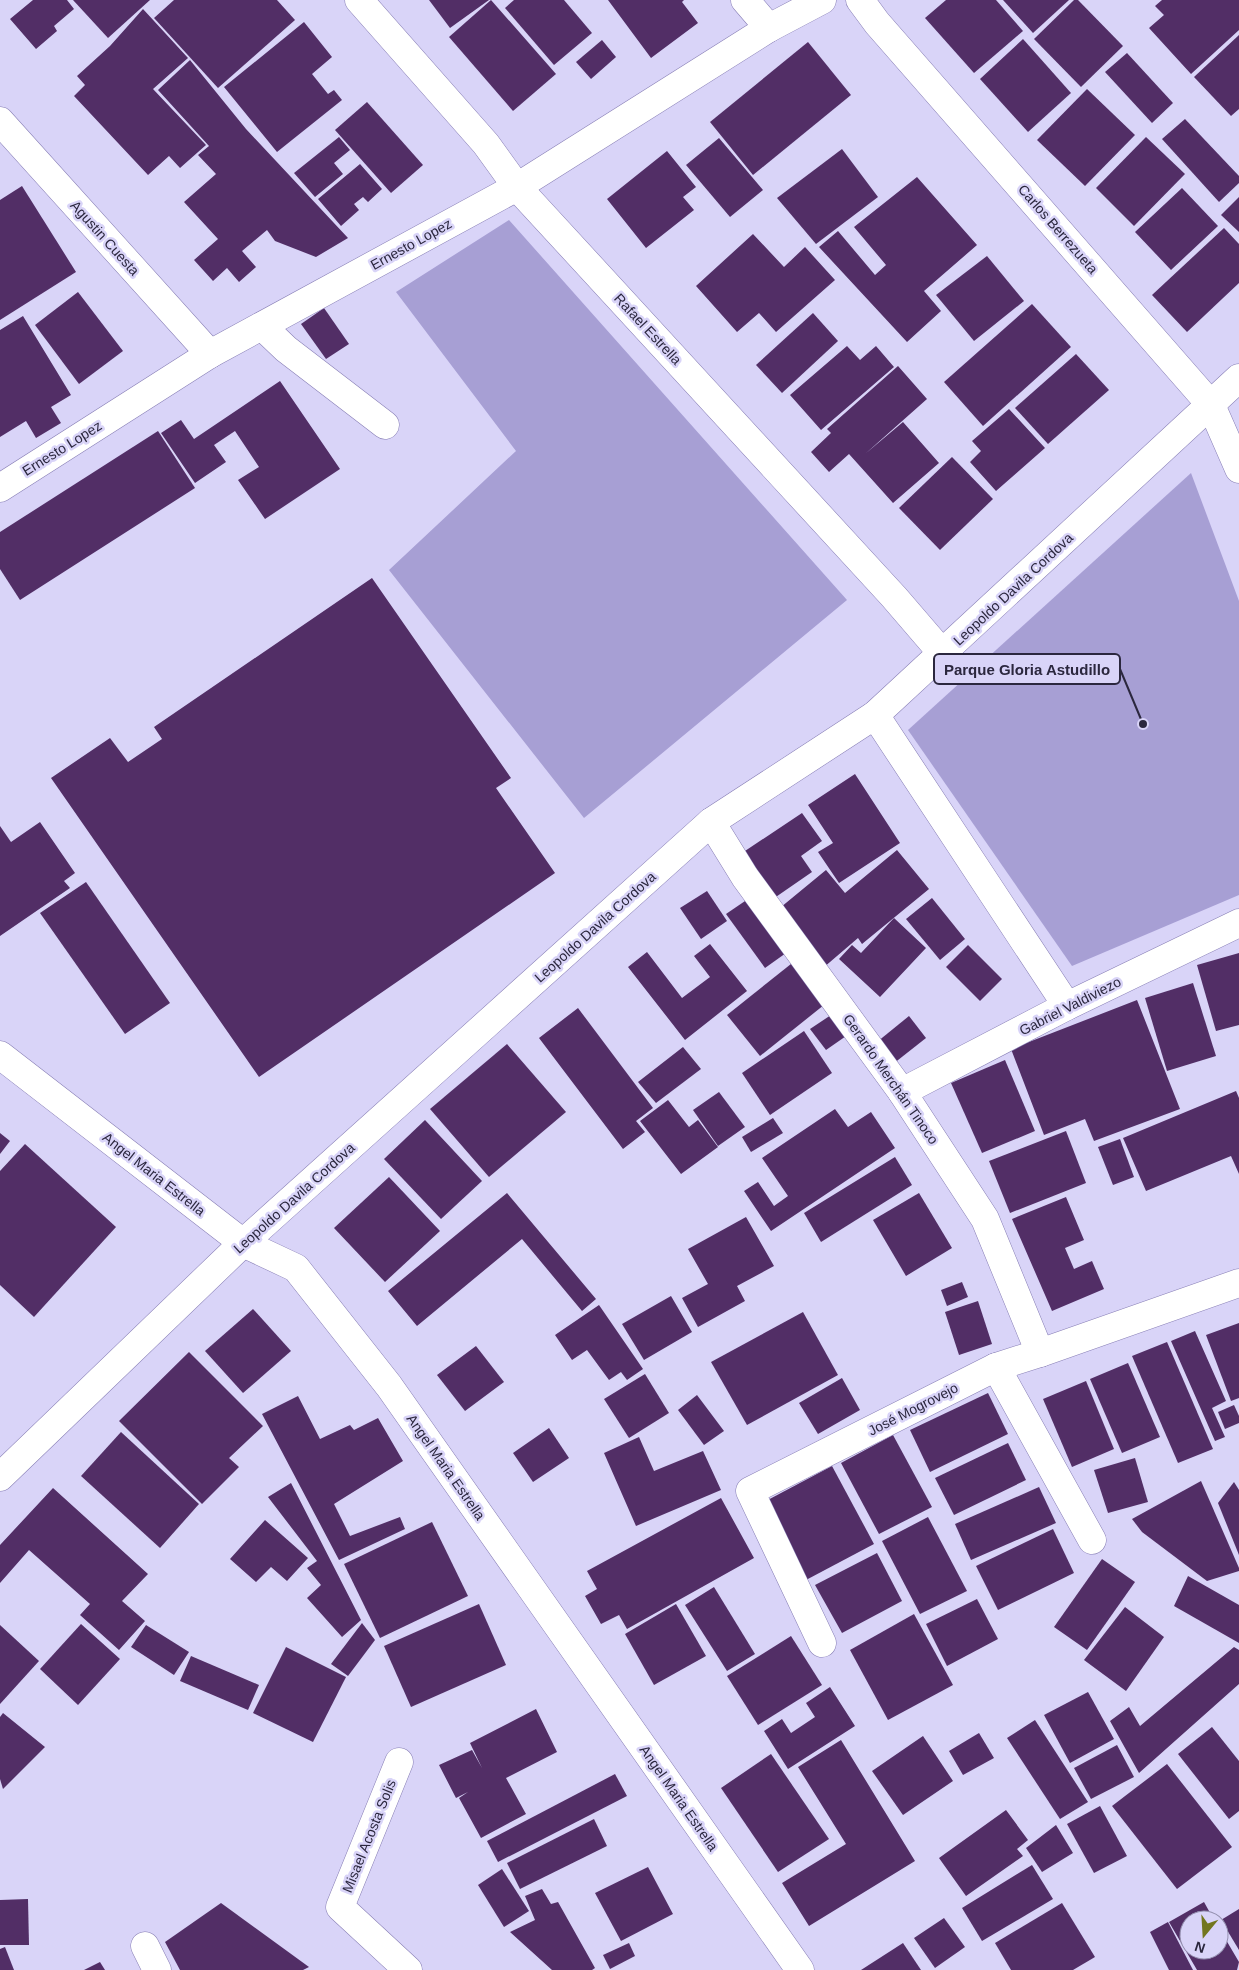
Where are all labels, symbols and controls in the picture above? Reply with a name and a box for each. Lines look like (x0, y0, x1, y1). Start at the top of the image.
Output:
street label: Carlos Berrezueta (1015, 181, 1101, 277)
street label: Agustin Cuesta (67, 197, 143, 279)
street label: Ernesto Lopez (368, 215, 454, 273)
street label: Rafael Estrella (611, 290, 685, 368)
street label: Ernesto Lopez (19, 417, 105, 479)
street label: Leopoldo Davila Cordova (950, 529, 1076, 648)
callout: Parque Gloria Astudillo (934, 654, 1120, 684)
text: Parque Gloria Astudillo (944, 661, 1110, 678)
street label: Leopoldo Davila Cordova (531, 868, 659, 986)
street label: Gabriel Valdiviezo (1017, 973, 1124, 1039)
street label: Gerardo Merchán Tinoco (840, 1011, 942, 1147)
street label: Angel Maria Estrella (100, 1129, 208, 1219)
street label: Leopoldo Davila Cordova (230, 1139, 358, 1257)
street label: José Mogrovejo (865, 1379, 961, 1439)
street label: Angel Maria Estrella (404, 1411, 489, 1523)
street label: Angel Maria Estrella (637, 1742, 722, 1854)
street label: Misael Acosta Solis (339, 1777, 399, 1895)
north arrow (1179, 1910, 1229, 1960)
text: N (1193, 1938, 1207, 1957)

